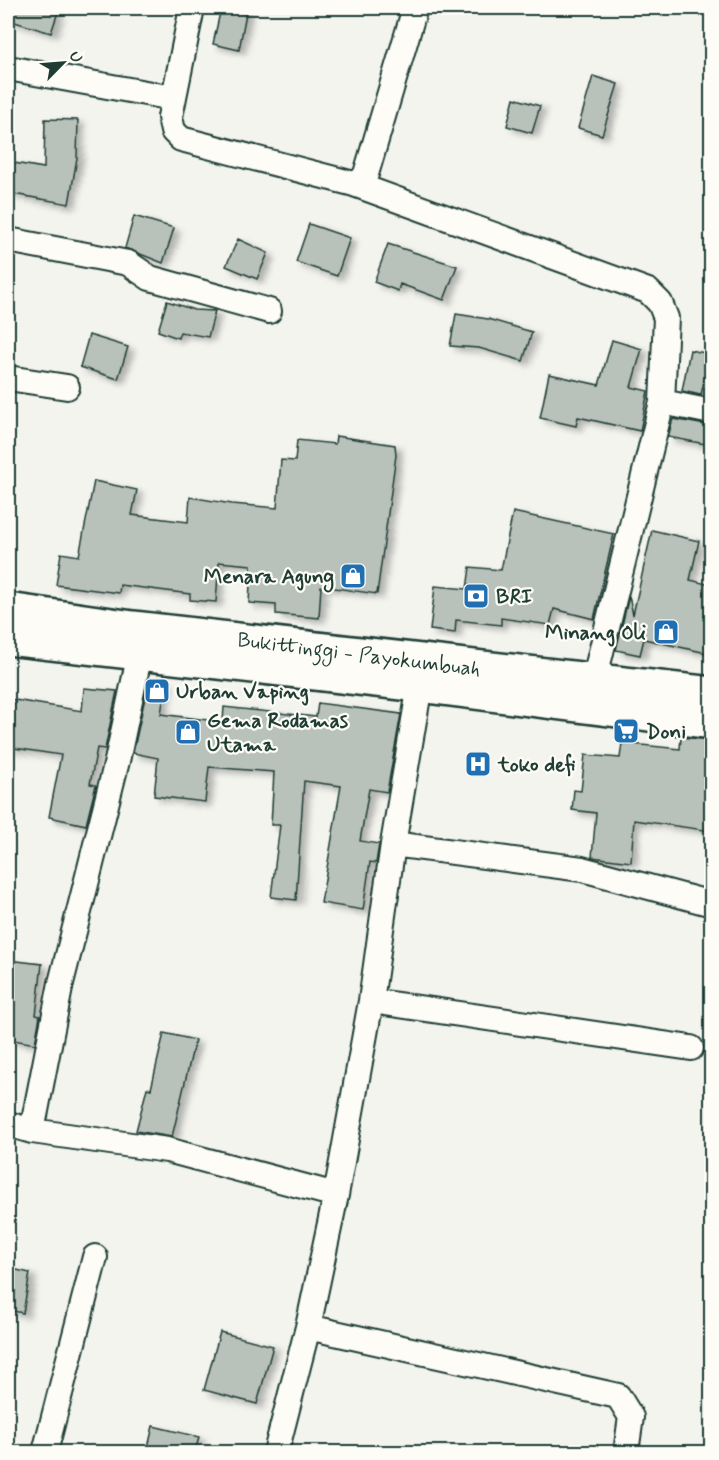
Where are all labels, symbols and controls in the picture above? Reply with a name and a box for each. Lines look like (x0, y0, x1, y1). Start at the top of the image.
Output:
north arrow (33, 33, 93, 93)
text: U (64, 48, 87, 66)
shop icon: Menara Agung (338, 561, 368, 591)
place label: Menara Agung (204, 563, 334, 593)
bank icon: BRI (461, 581, 491, 611)
place label: BRI (496, 583, 532, 611)
shop icon: Minang Oli (651, 617, 681, 647)
place label: Minang Oli (545, 619, 646, 647)
street label: Bukittinggi - Payokumbuah (236, 626, 482, 686)
shop icon: Urban Vaping (142, 676, 172, 706)
place label: Urban Vaping (176, 678, 309, 706)
place label: Gema Rodamas Utama (207, 707, 349, 759)
supermarket icon: Doni (611, 716, 641, 746)
shop icon: Gema Rodamas Utama (173, 717, 203, 747)
place label: Doni (646, 718, 686, 746)
hospital icon: toko defi (463, 749, 493, 779)
place label: toko defi (497, 751, 576, 779)

